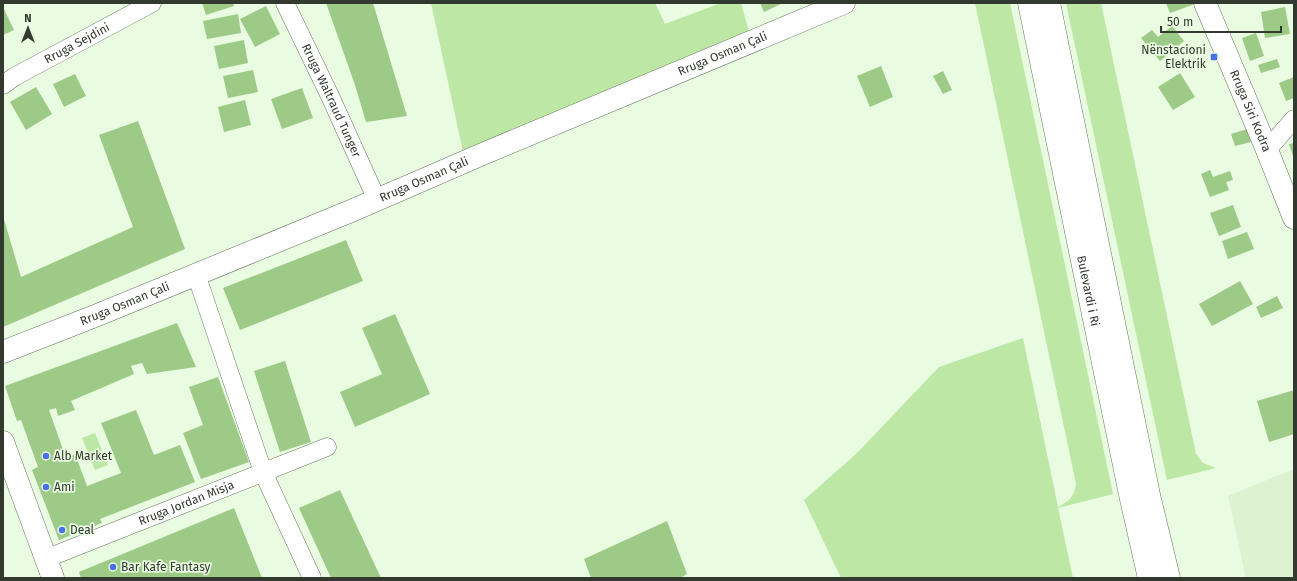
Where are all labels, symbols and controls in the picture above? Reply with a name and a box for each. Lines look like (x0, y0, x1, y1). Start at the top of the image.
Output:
north arrow (8, 8, 48, 48)
scale bar (1161, 8, 1281, 34)
text: N (24, 12, 32, 25)
text: 50 m (1167, 15, 1193, 29)
street label: Rruga Sejdini (42, 20, 112, 66)
street label: Rruga Osman Çali (676, 29, 769, 79)
street label: Rruga Waltraud Tunger (299, 42, 364, 160)
place label: Nënstacioni Elektrik (1141, 43, 1207, 71)
marker: Nënstacioni Elektrik (1209, 52, 1219, 62)
street label: Rruga Siri Kodra (1227, 68, 1274, 154)
street label: Rruga Osman Çali (377, 154, 471, 205)
street label: Bulevardi i Ri (1074, 254, 1102, 328)
street label: Rruga Osman Çali (78, 279, 172, 328)
place label: Alb Market (54, 449, 113, 463)
marker: Alb Market (41, 451, 51, 461)
street label: Rruga Jordan Misja (136, 478, 236, 528)
place label: Ami (54, 480, 75, 494)
marker: Ami (41, 482, 51, 492)
place label: Deal (70, 523, 95, 537)
marker: Deal (57, 525, 67, 535)
place label: Bar Kafe Fantasy (121, 560, 211, 574)
marker: Bar Kafe Fantasy (108, 562, 118, 572)

